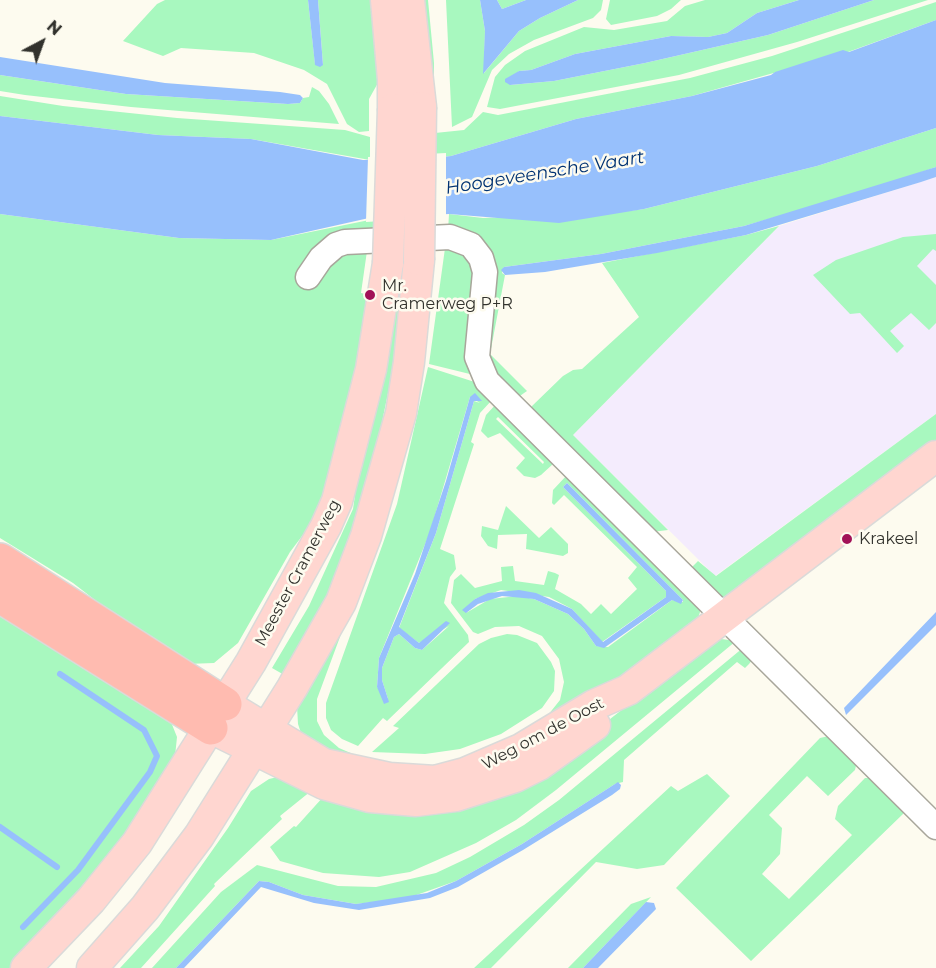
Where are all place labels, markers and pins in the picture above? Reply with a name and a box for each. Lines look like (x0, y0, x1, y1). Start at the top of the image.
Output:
place label: Mr. Cramerweg P+R (382, 276, 513, 314)
marker: Mr. Cramerweg P+R (363, 288, 377, 302)
place label: Krakeel (859, 529, 918, 549)
marker: Krakeel (840, 532, 854, 546)

